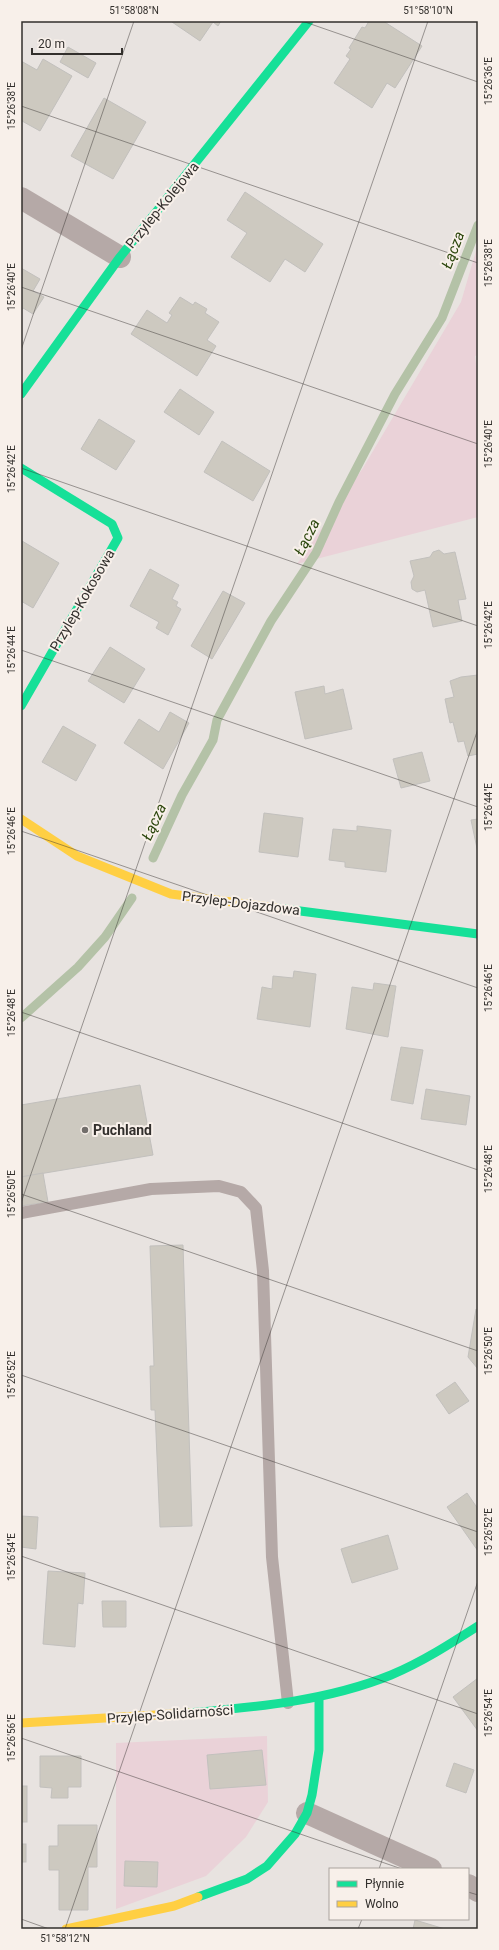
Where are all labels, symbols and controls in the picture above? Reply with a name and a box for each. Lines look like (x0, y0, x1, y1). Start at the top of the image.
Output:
text: 51°58'08"N (109, 5, 159, 16)
text: 51°58'10"N (403, 5, 453, 16)
scale bar (32, 30, 122, 56)
text: 20 m (38, 37, 65, 51)
text: 15°26'36"E (483, 57, 494, 105)
text: 15°26'38"E (6, 82, 17, 130)
street label: Przylep-Kolejowa (122, 159, 202, 251)
water label: Łącza (438, 229, 468, 271)
text: 15°26'38"E (483, 239, 494, 287)
text: 15°26'40"E (6, 263, 17, 311)
text: 15°26'40"E (483, 420, 494, 468)
text: 15°26'42"E (6, 445, 17, 493)
water label: Łącza (290, 516, 324, 558)
street label: Przylep-Kokosowa (46, 546, 118, 654)
text: 15°26'42"E (483, 601, 494, 649)
text: 15°26'44"E (6, 626, 17, 674)
text: 15°26'44"E (483, 783, 494, 831)
water label: Łącza (138, 801, 170, 843)
text: 15°26'46"E (6, 807, 17, 855)
street label: Przylep-Dojazdowa (181, 888, 301, 918)
text: 15°26'46"E (483, 964, 494, 1012)
text: 15°26'48"E (6, 989, 17, 1037)
place label: Puchland (93, 1122, 152, 1138)
marker: Puchland (80, 1125, 90, 1135)
text: 15°26'48"E (483, 1145, 494, 1193)
text: 15°26'50"E (6, 1170, 17, 1218)
text: 15°26'50"E (483, 1327, 494, 1375)
text: 15°26'52"E (6, 1351, 17, 1399)
text: 15°26'52"E (483, 1508, 494, 1556)
text: 15°26'54"E (6, 1533, 17, 1581)
text: 15°26'54"E (483, 1689, 494, 1737)
street label: Przylep-Solidarności (106, 1702, 234, 1726)
text: 15°26'56"E (6, 1714, 17, 1762)
legend (329, 1868, 469, 1920)
text: Płynnie (365, 1877, 404, 1891)
text: Wolno (365, 1897, 399, 1911)
text: 51°58'12"N (40, 1933, 90, 1944)

